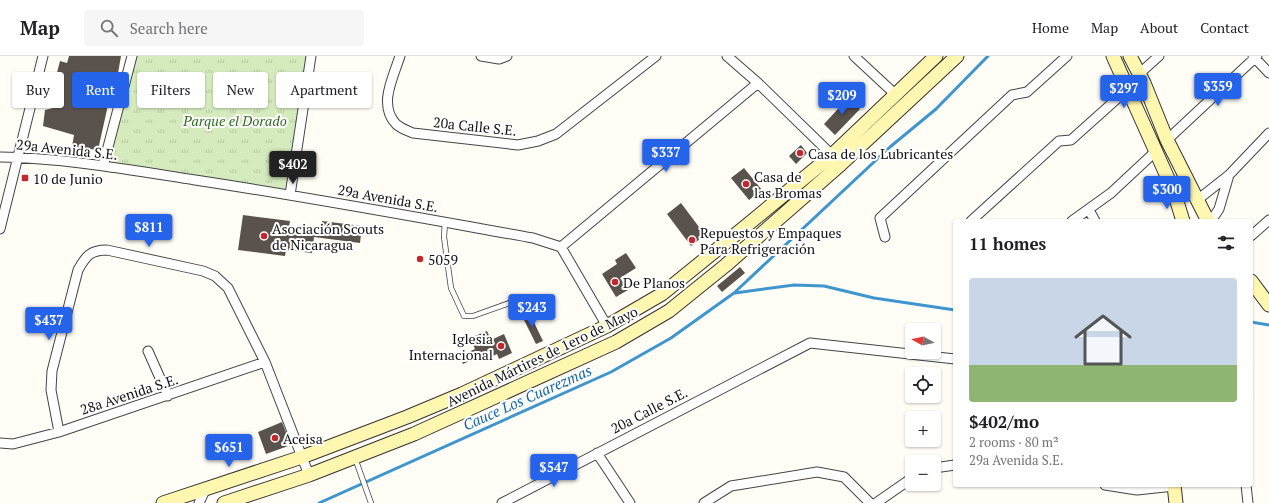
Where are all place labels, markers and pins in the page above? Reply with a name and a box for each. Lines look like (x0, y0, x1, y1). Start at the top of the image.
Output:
pin: $359 (1194, 73, 1242, 107)
pin: $297 (1100, 75, 1148, 109)
pin: $209 (818, 82, 866, 116)
pin: $337 (642, 139, 690, 173)
place label: Casa de los Lubricantes (808, 144, 953, 163)
marker: Casa de los Lubricantes (795, 148, 805, 158)
pin: $402 (269, 151, 317, 185)
place label: Casa de las Bromas (754, 167, 822, 202)
place label: 10 de Junio (33, 169, 103, 188)
marker: 10 de Junio (20, 173, 30, 183)
pin: $300 (1143, 176, 1191, 210)
marker: Casa de las Bromas (741, 179, 751, 189)
pin: $811 (125, 214, 173, 248)
place label: Asociación Scouts de Nicaragua (272, 219, 384, 254)
place label: Repuestos y Empaques Para Refrigeración (700, 223, 842, 258)
marker: Asociación Scouts de Nicaragua (259, 231, 269, 241)
marker: Repuestos y Empaques Para Refrigeración (687, 235, 697, 245)
place label: 5059 (428, 250, 458, 269)
marker: 5059 (415, 254, 425, 264)
place label: De Planos (623, 273, 685, 292)
marker: De Planos (610, 277, 620, 287)
pin: $243 (508, 294, 556, 328)
pin: $437 (25, 307, 73, 341)
place label: Iglesia Internacional (409, 329, 493, 364)
marker: Iglesia Internacional (496, 341, 506, 351)
place label: Aceisa (283, 429, 323, 448)
marker: Aceisa (270, 433, 280, 443)
pin: $651 (205, 434, 253, 468)
pin: $547 (530, 454, 578, 488)

